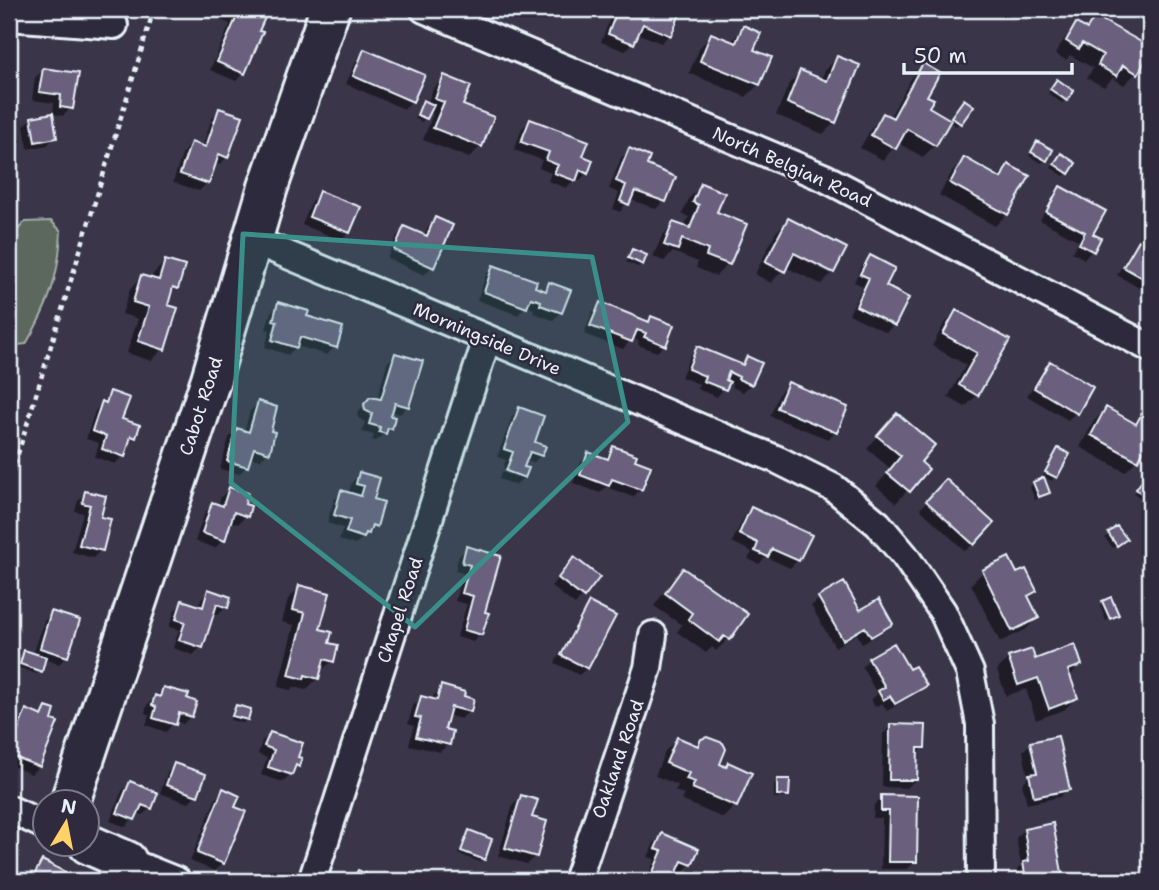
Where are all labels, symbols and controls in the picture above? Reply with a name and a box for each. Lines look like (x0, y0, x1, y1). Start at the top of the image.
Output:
scale bar (904, 32, 1072, 76)
text: 50 m (914, 42, 967, 70)
street label: North Belgian Road (709, 121, 875, 213)
street label: Morningside Drive (409, 297, 565, 381)
street label: Cabot Road (174, 354, 228, 458)
street label: Chapel Road (372, 554, 428, 666)
street label: Oakland Road (586, 696, 650, 822)
north arrow (32, 788, 102, 858)
text: N (59, 793, 78, 820)

